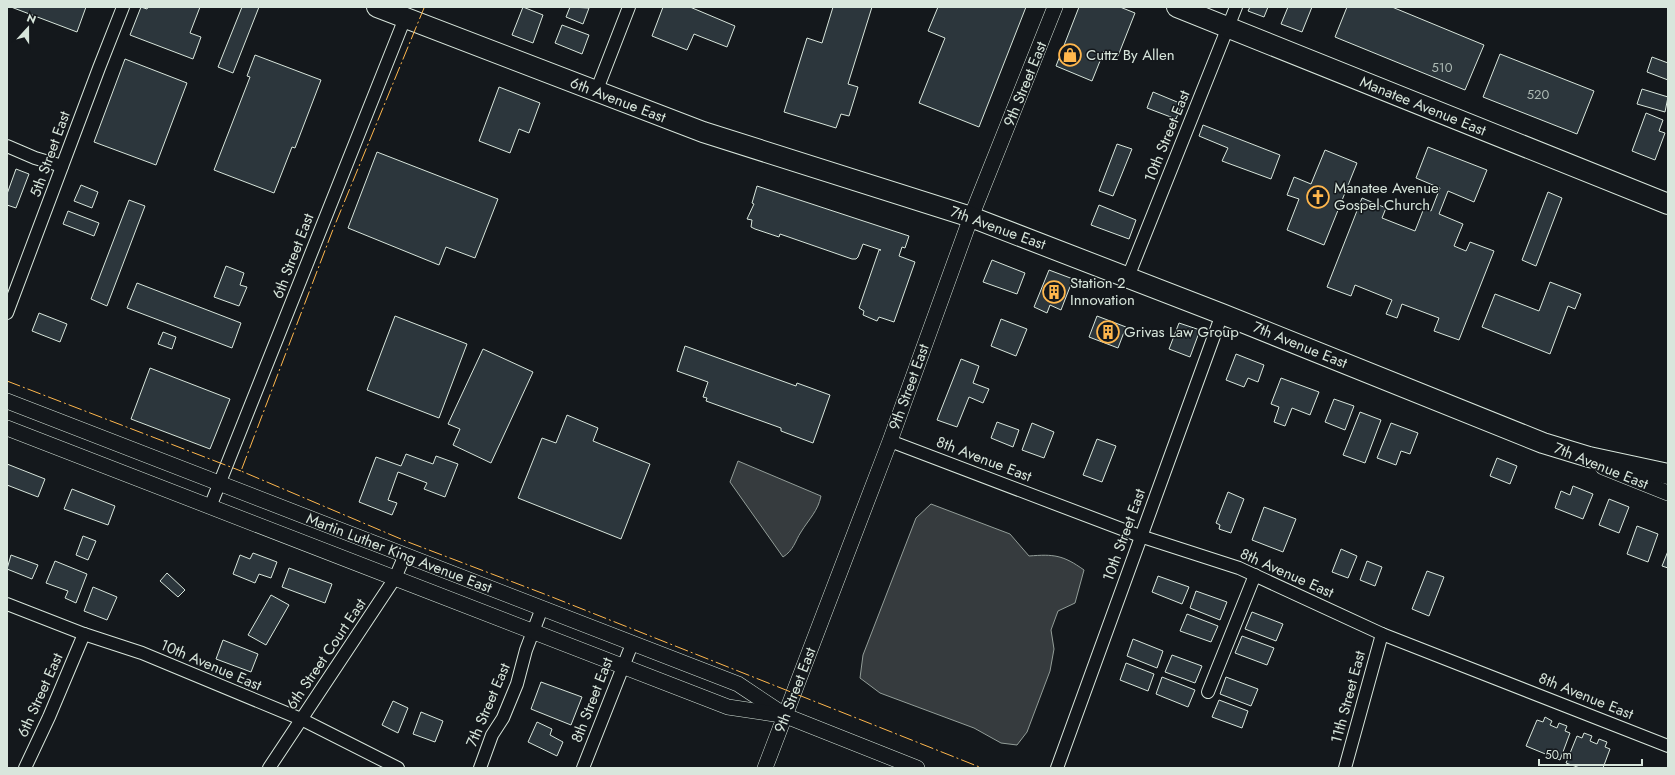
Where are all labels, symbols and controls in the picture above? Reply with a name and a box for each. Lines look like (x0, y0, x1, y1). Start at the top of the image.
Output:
north arrow (8, 8, 48, 48)
text: N (25, 10, 39, 28)
street label: 9th Street East (998, 38, 1052, 130)
shop icon: Cuttz By Allen (1057, 42, 1083, 68)
place label: Cuttz By Allen (1086, 44, 1175, 66)
house number: 510 (1432, 58, 1453, 77)
street label: Manatee Avenue East (1357, 71, 1490, 142)
street label: 6th Avenue East (567, 72, 669, 129)
house number: 520 (1527, 85, 1549, 104)
street label: 10th Street East (1139, 86, 1196, 185)
street label: 5th Street East (24, 108, 76, 200)
place label: Manatee Avenue Gospel Church (1334, 177, 1439, 216)
church icon: Manatee Avenue Gospel Church (1305, 184, 1331, 210)
street label: 7th Avenue East (947, 201, 1049, 256)
street label: 6th Street East (267, 210, 320, 302)
place label: Station 2 Innovation (1070, 272, 1135, 311)
building icon: Station 2 Innovation (1041, 279, 1067, 305)
street label: 7th Avenue East (1249, 316, 1351, 374)
building icon: Grivas Law Group (1095, 319, 1121, 345)
place label: Grivas Law Group (1124, 321, 1239, 343)
street label: 9th Street East (883, 341, 935, 433)
street label: 8th Avenue East (933, 431, 1035, 487)
street label: 7th Avenue East (1550, 437, 1652, 495)
street label: 10th Street East (1097, 485, 1151, 584)
street label: Martin Luther King Avenue East (303, 507, 495, 599)
street label: 8th Avenue East (1237, 543, 1338, 604)
street label: 6th Street Court East (281, 594, 372, 714)
street label: 10th Avenue East (157, 634, 265, 696)
street label: 9th Street East (769, 644, 822, 736)
street label: 11th Street East (1325, 648, 1371, 746)
street label: 6th Street East (12, 649, 69, 741)
street label: 8th Street East (566, 654, 618, 746)
street label: 7th Street East (460, 659, 516, 750)
street label: 8th Avenue East (1535, 667, 1637, 725)
scale bar (1539, 741, 1642, 767)
text: 50 m (1545, 746, 1572, 764)

